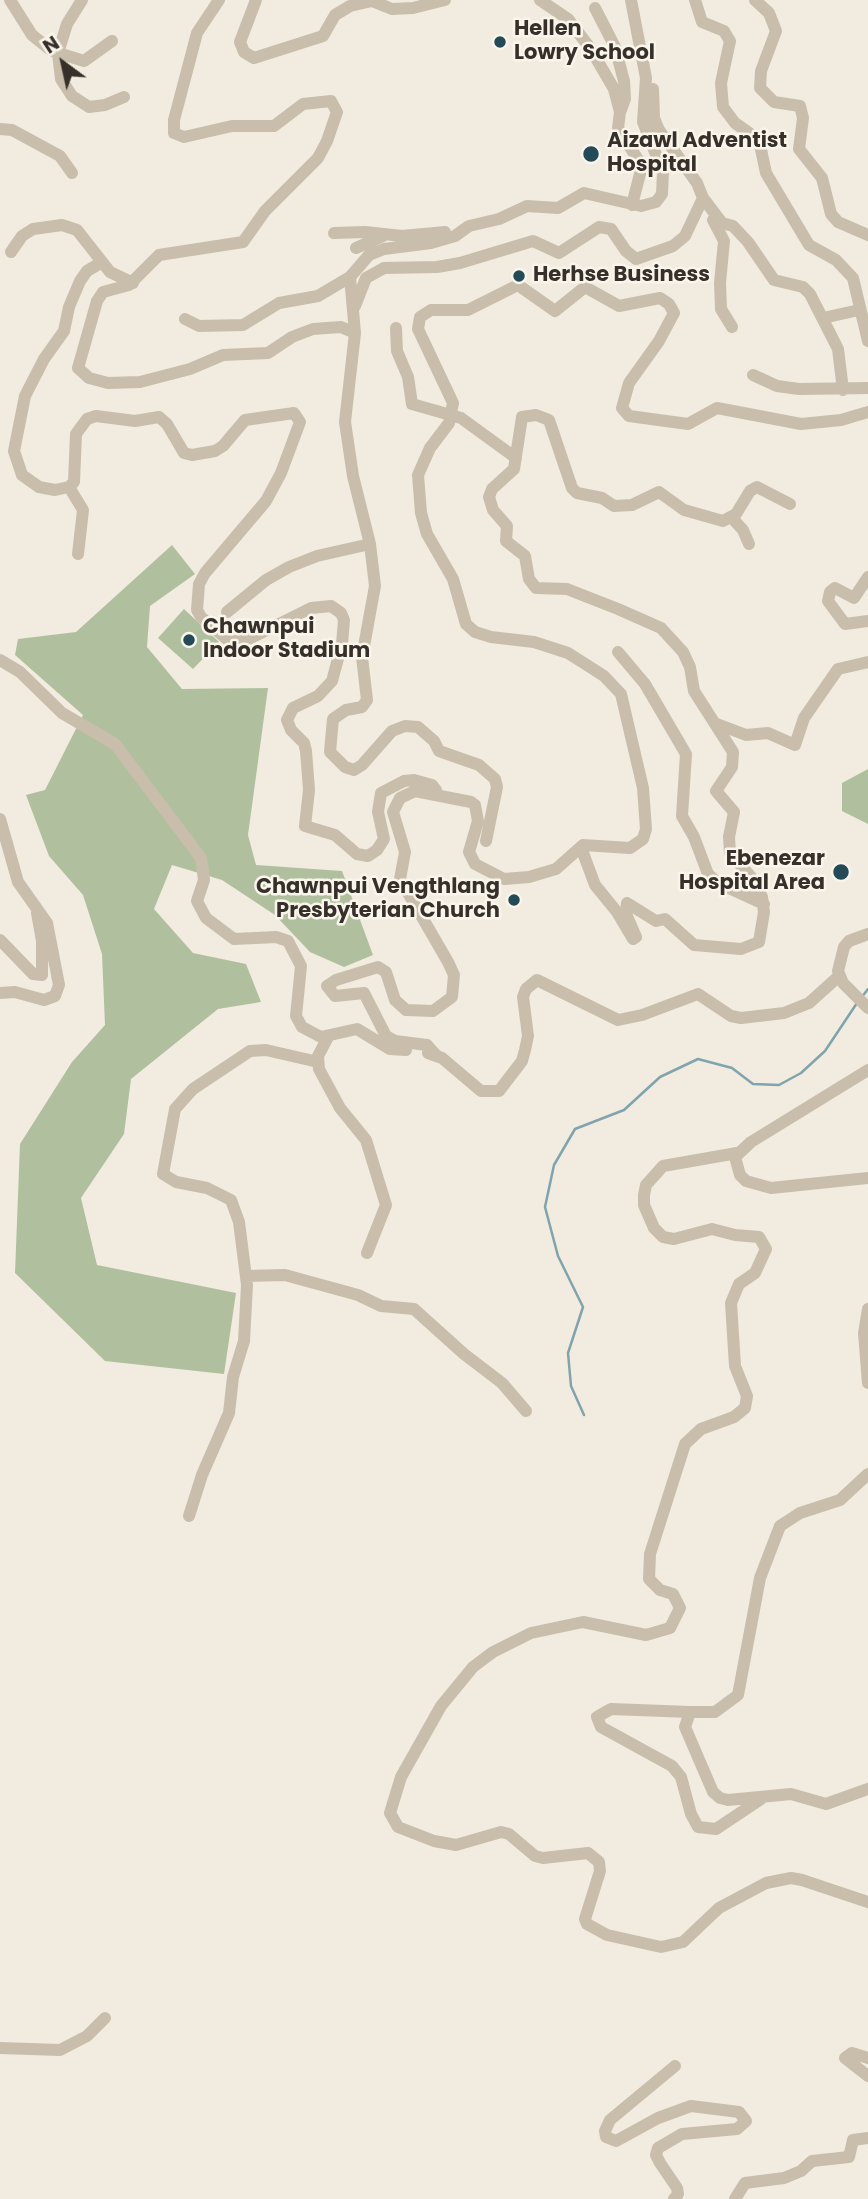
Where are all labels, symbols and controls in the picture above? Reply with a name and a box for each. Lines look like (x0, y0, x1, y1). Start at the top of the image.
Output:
place label: Hellen Lowry School (514, 17, 655, 67)
north arrow (28, 28, 98, 98)
text: N (38, 30, 65, 60)
marker: Hellen Lowry School (492, 34, 508, 50)
place label: Aizawl Adventist Hospital (607, 129, 787, 179)
marker: Aizawl Adventist Hospital (581, 144, 601, 164)
place label: Herhse Business (533, 263, 710, 289)
marker: Herhse Business (511, 268, 527, 284)
place label: Chawnpui Indoor Stadium (203, 615, 370, 665)
marker: Chawnpui Indoor Stadium (181, 632, 197, 648)
place label: Ebenezar Hospital Area (679, 847, 825, 897)
marker: Ebenezar Hospital Area (831, 862, 851, 882)
place label: Chawnpui Vengthlang Presbyterian Church (256, 875, 500, 925)
marker: Chawnpui Vengthlang Presbyterian Church (506, 892, 522, 908)

